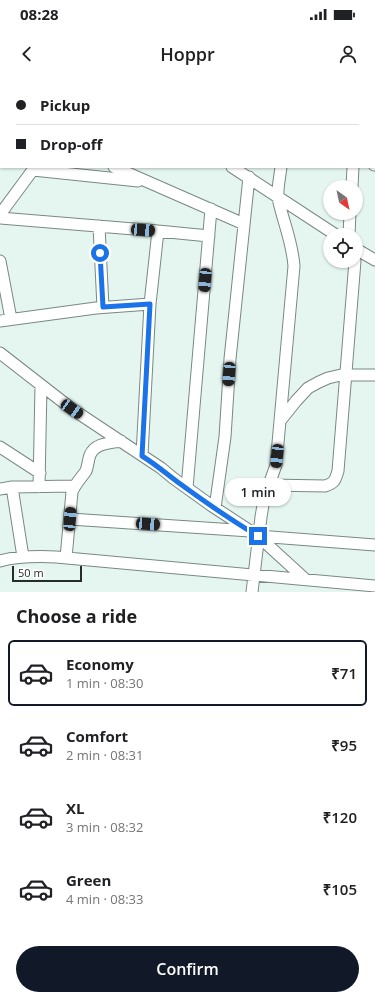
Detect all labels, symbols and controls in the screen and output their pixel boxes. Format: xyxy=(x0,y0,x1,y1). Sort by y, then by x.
text: 08:28 xyxy=(20,4,59,24)
text: Hoppr xyxy=(160,42,215,66)
icon: back xyxy=(16,43,38,65)
icon: person xyxy=(337,43,359,65)
text: Pickup xyxy=(40,95,90,115)
text: Drop-off xyxy=(40,134,102,154)
north arrow xyxy=(323,180,363,220)
map controls xyxy=(323,180,363,268)
car xyxy=(131,223,155,237)
button: locate xyxy=(323,228,363,268)
route start xyxy=(91,244,109,262)
car xyxy=(198,268,212,292)
car xyxy=(222,362,236,386)
car xyxy=(59,397,85,421)
car xyxy=(270,443,284,469)
callout: 1 min xyxy=(225,478,291,506)
text: 1 min xyxy=(240,483,276,501)
car xyxy=(63,507,77,531)
car xyxy=(136,517,160,531)
route end xyxy=(249,527,267,545)
scale bar xyxy=(12,564,82,583)
text: 50 m xyxy=(18,565,44,580)
text: Choose a ride xyxy=(16,604,137,628)
text: Economy xyxy=(66,654,134,674)
icon: car xyxy=(18,655,54,691)
text: ₹71 xyxy=(331,663,357,683)
text: 1 min · 08:30 xyxy=(66,674,143,692)
text: Comfort xyxy=(66,726,128,746)
icon: car xyxy=(18,727,54,763)
text: ₹95 xyxy=(331,735,357,755)
text: 2 min · 08:31 xyxy=(66,746,143,764)
text: XL xyxy=(66,798,84,818)
icon: car xyxy=(18,799,54,835)
text: ₹120 xyxy=(323,807,357,827)
text: 3 min · 08:32 xyxy=(66,818,143,836)
text: Green xyxy=(66,870,111,890)
icon: car xyxy=(18,871,54,907)
text: ₹105 xyxy=(323,879,357,899)
text: 4 min · 08:33 xyxy=(66,890,143,908)
button: Confirm xyxy=(16,946,359,992)

